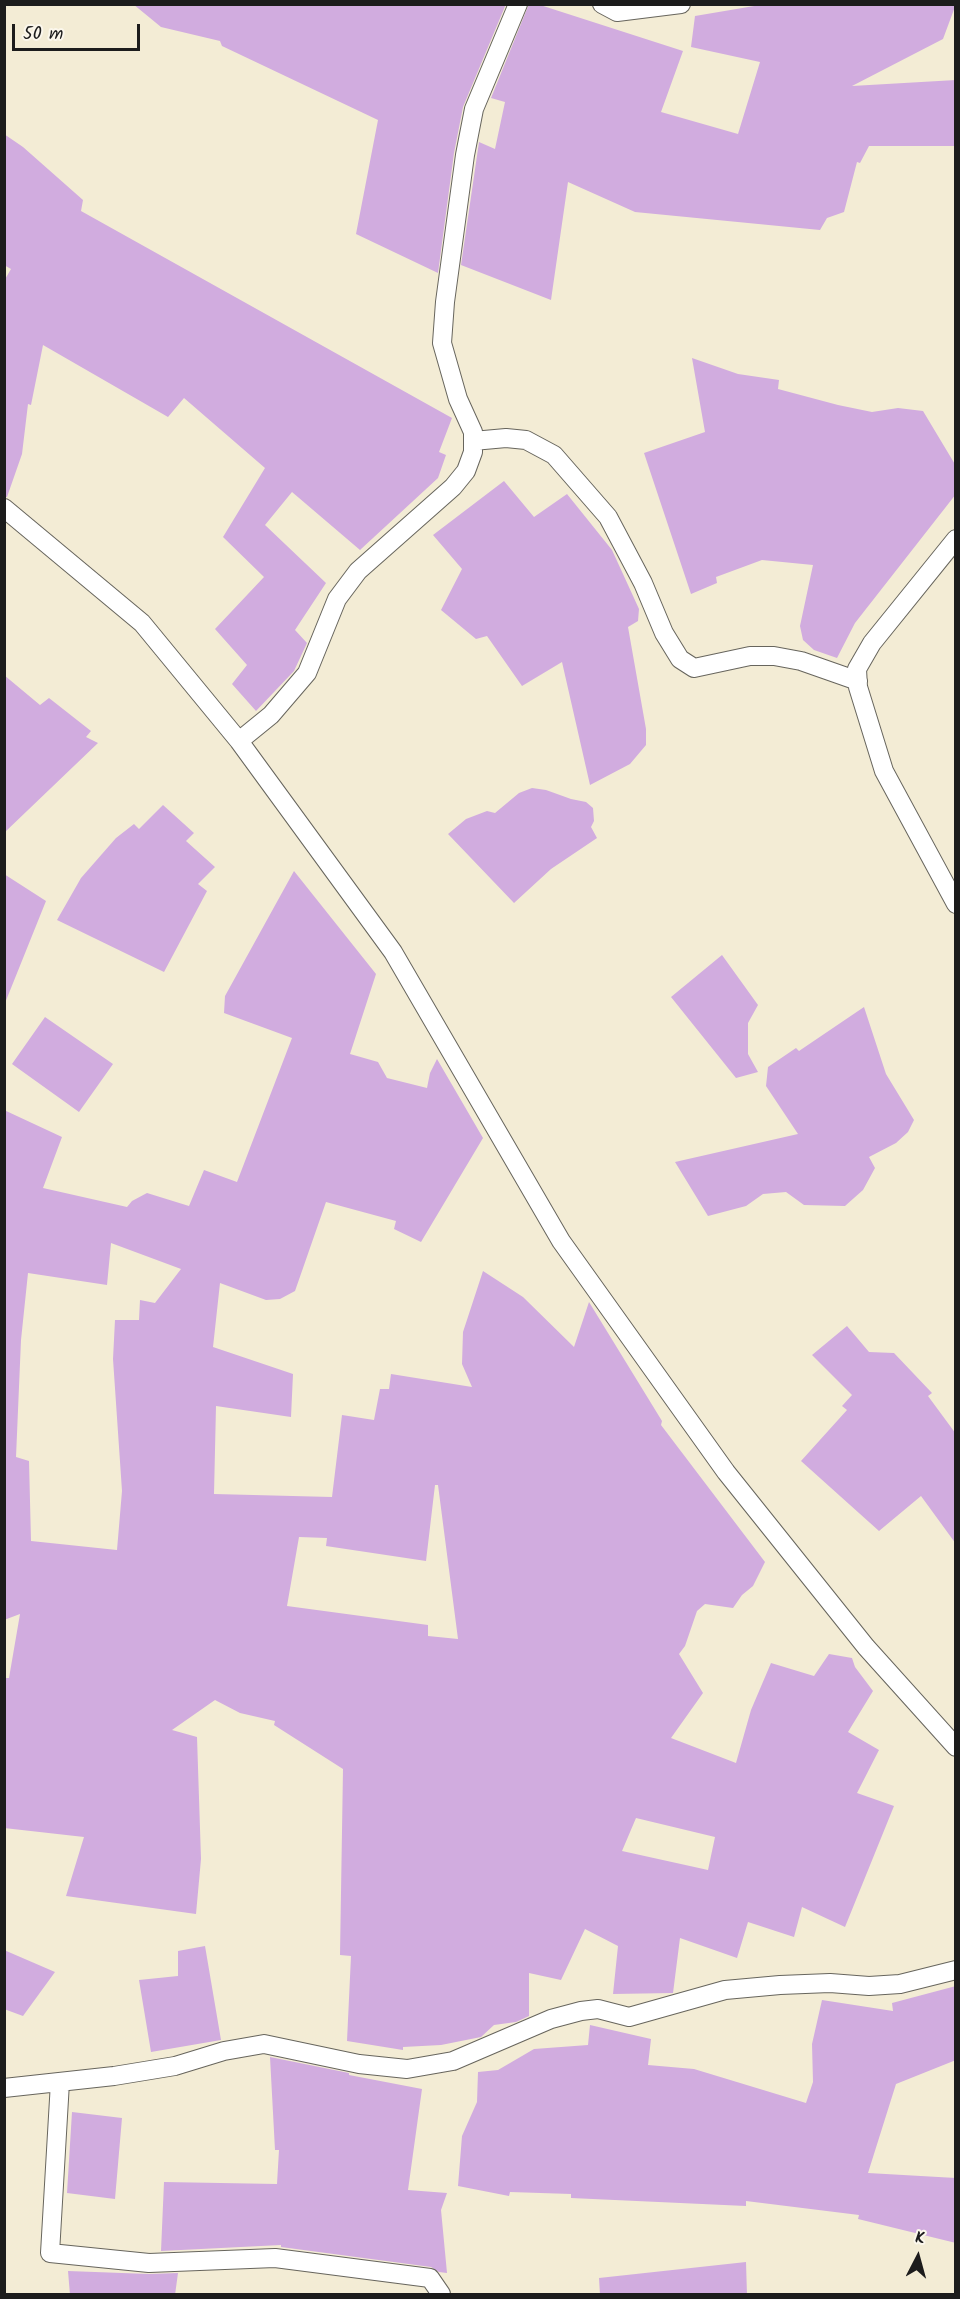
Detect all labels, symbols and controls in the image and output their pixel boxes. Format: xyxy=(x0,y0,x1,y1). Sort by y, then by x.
scale bar xyxy=(15,12,142,50)
text: 50 m xyxy=(23,20,63,49)
text: K xyxy=(914,2226,926,2252)
north arrow xyxy=(888,2227,948,2287)

